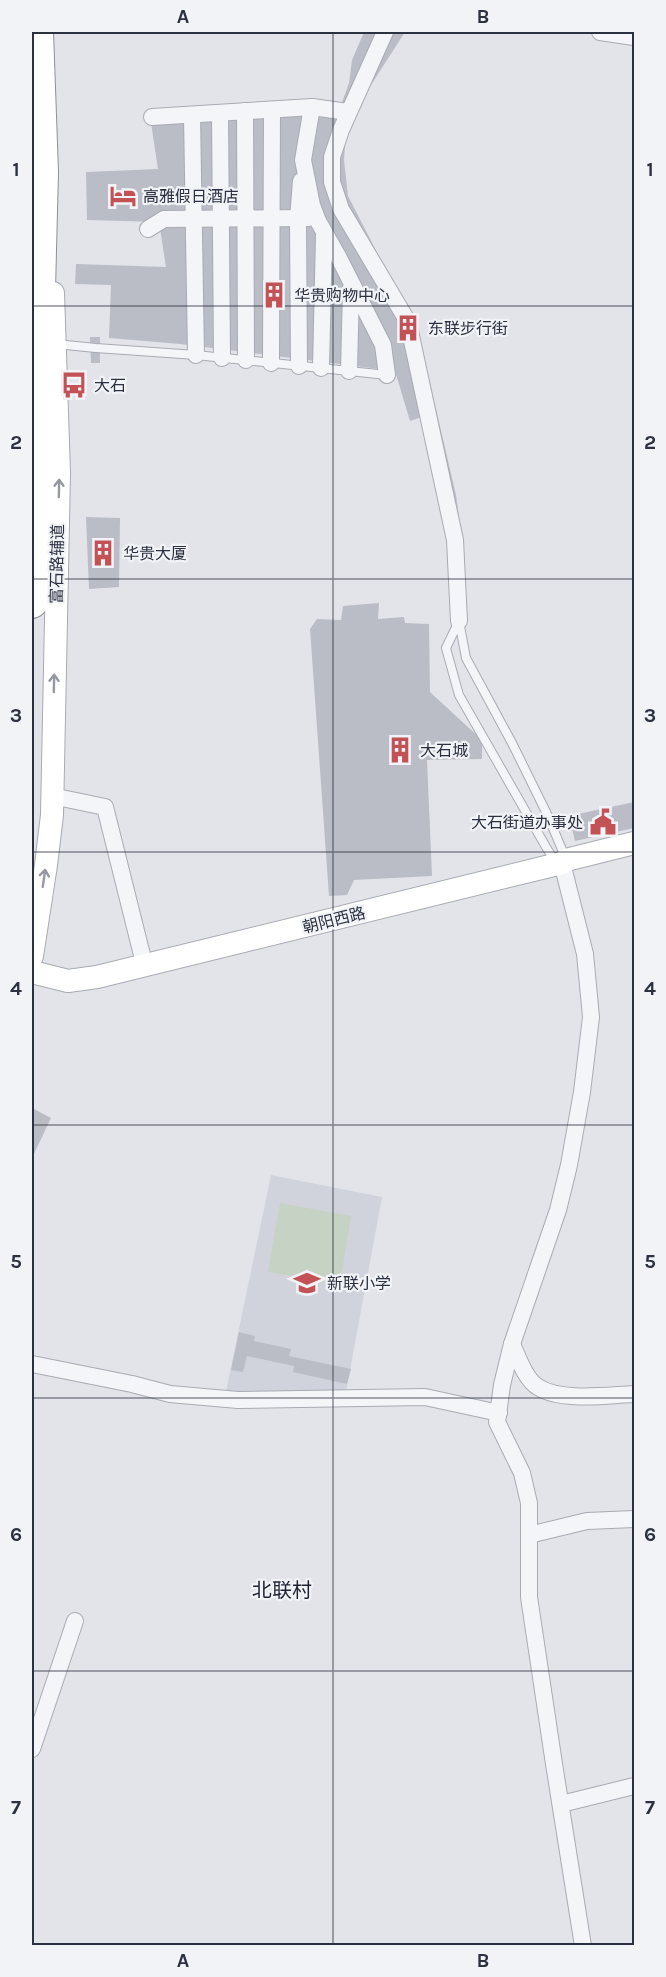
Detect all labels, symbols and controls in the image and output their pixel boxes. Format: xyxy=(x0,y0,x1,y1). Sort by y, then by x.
text: A xyxy=(177,5,190,28)
text: B xyxy=(477,5,489,28)
text: 1 xyxy=(12,158,20,181)
text: 1 xyxy=(646,158,654,181)
hotel icon: 高雅假日酒店 xyxy=(108,181,138,211)
place label: 高雅假日酒店 xyxy=(143,187,239,206)
building icon: 华贵购物中心 xyxy=(259,280,289,310)
place label: 华贵购物中心 xyxy=(294,286,390,305)
building icon: 东联步行街 xyxy=(393,313,423,343)
place label: 东联步行街 xyxy=(428,319,508,338)
bus stop icon: 大石 xyxy=(59,370,89,400)
place label: 大石 xyxy=(94,376,126,395)
text: 2 xyxy=(10,431,22,454)
text: 2 xyxy=(644,431,656,454)
one-way arrow xyxy=(53,479,64,499)
street label: 富石路辅道 xyxy=(47,524,67,604)
building icon: 华贵大厦 xyxy=(88,538,118,568)
place label: 华贵大厦 xyxy=(123,544,187,563)
one-way arrow xyxy=(48,674,60,694)
text: 3 xyxy=(10,704,22,727)
text: 3 xyxy=(644,704,656,727)
building icon: 大石城 xyxy=(385,735,415,765)
place label: 大石城 xyxy=(420,741,468,760)
public building icon: 大石街道办事处 xyxy=(588,807,618,837)
place label: 大石街道办事处 xyxy=(471,813,583,832)
one-way arrow xyxy=(39,868,50,888)
street label: 朝阳西路 xyxy=(301,903,367,937)
text: 4 xyxy=(10,977,22,1000)
text: 4 xyxy=(644,977,656,1000)
text: 5 xyxy=(10,1250,22,1273)
text: 5 xyxy=(644,1250,656,1273)
school or university icon: 新联小学 xyxy=(292,1268,322,1298)
place label: 新联小学 xyxy=(327,1274,391,1293)
text: 6 xyxy=(10,1523,22,1546)
text: 6 xyxy=(644,1523,656,1546)
district label: 北联村 xyxy=(252,1579,312,1602)
text: 7 xyxy=(11,1796,21,1819)
text: 7 xyxy=(645,1796,655,1819)
text: A xyxy=(177,1949,190,1972)
text: B xyxy=(477,1949,489,1972)

